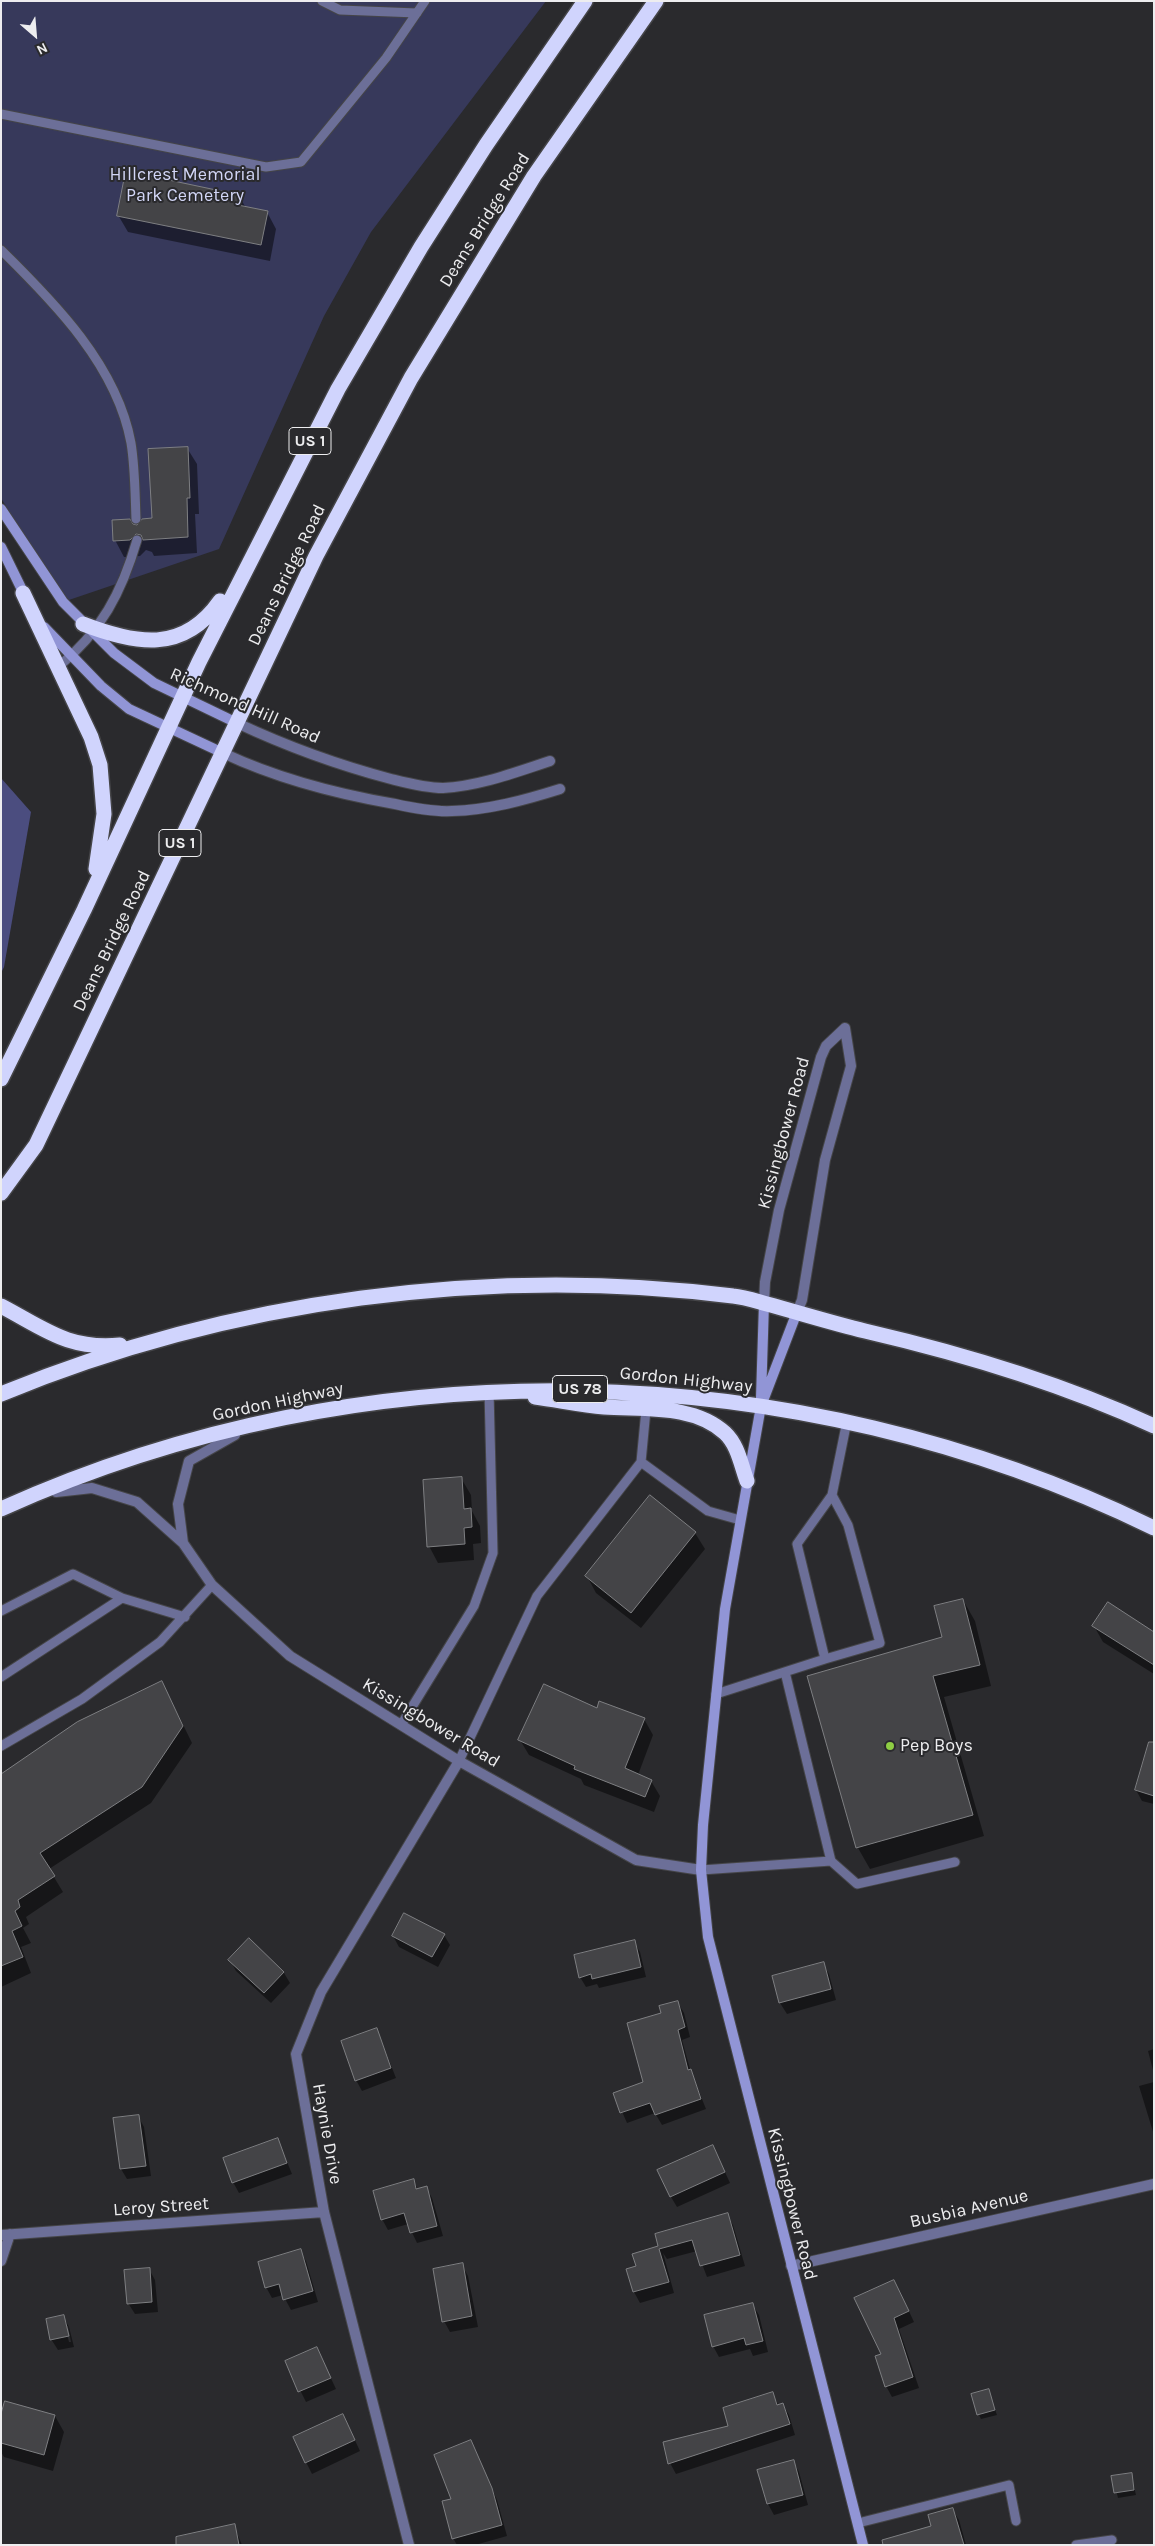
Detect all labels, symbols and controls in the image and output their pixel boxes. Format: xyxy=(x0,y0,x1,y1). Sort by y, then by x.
north arrow xyxy=(10,10,60,60)
text: N xyxy=(34,39,50,59)
street label: Deans Bridge Road xyxy=(435,149,535,291)
park label: Hillcrest Memorial Park Cemetery xyxy=(109,164,261,206)
road number: US 1 xyxy=(289,428,331,454)
street label: Deans Bridge Road xyxy=(243,501,331,649)
street label: Richmond Hill Road xyxy=(167,663,323,749)
road number: US 1 xyxy=(159,830,201,856)
street label: Deans Bridge Road xyxy=(68,867,156,1015)
street label: Kissingbower Road xyxy=(753,1055,815,1211)
street label: Gordon Highway xyxy=(619,1362,753,1398)
road number: US 78 xyxy=(552,1376,608,1402)
street label: Gordon Highway xyxy=(211,1378,345,1426)
street label: Kissingbower Road xyxy=(358,1673,504,1773)
place label: Pep Boys xyxy=(900,1735,973,1757)
marker: Pep Boys xyxy=(884,1740,896,1752)
street label: Haynie Drive xyxy=(307,2082,347,2186)
street label: Kissingbower Road xyxy=(763,2125,821,2283)
street label: Busbia Avenue xyxy=(908,2185,1030,2233)
street label: Leroy Street xyxy=(112,2193,210,2221)

